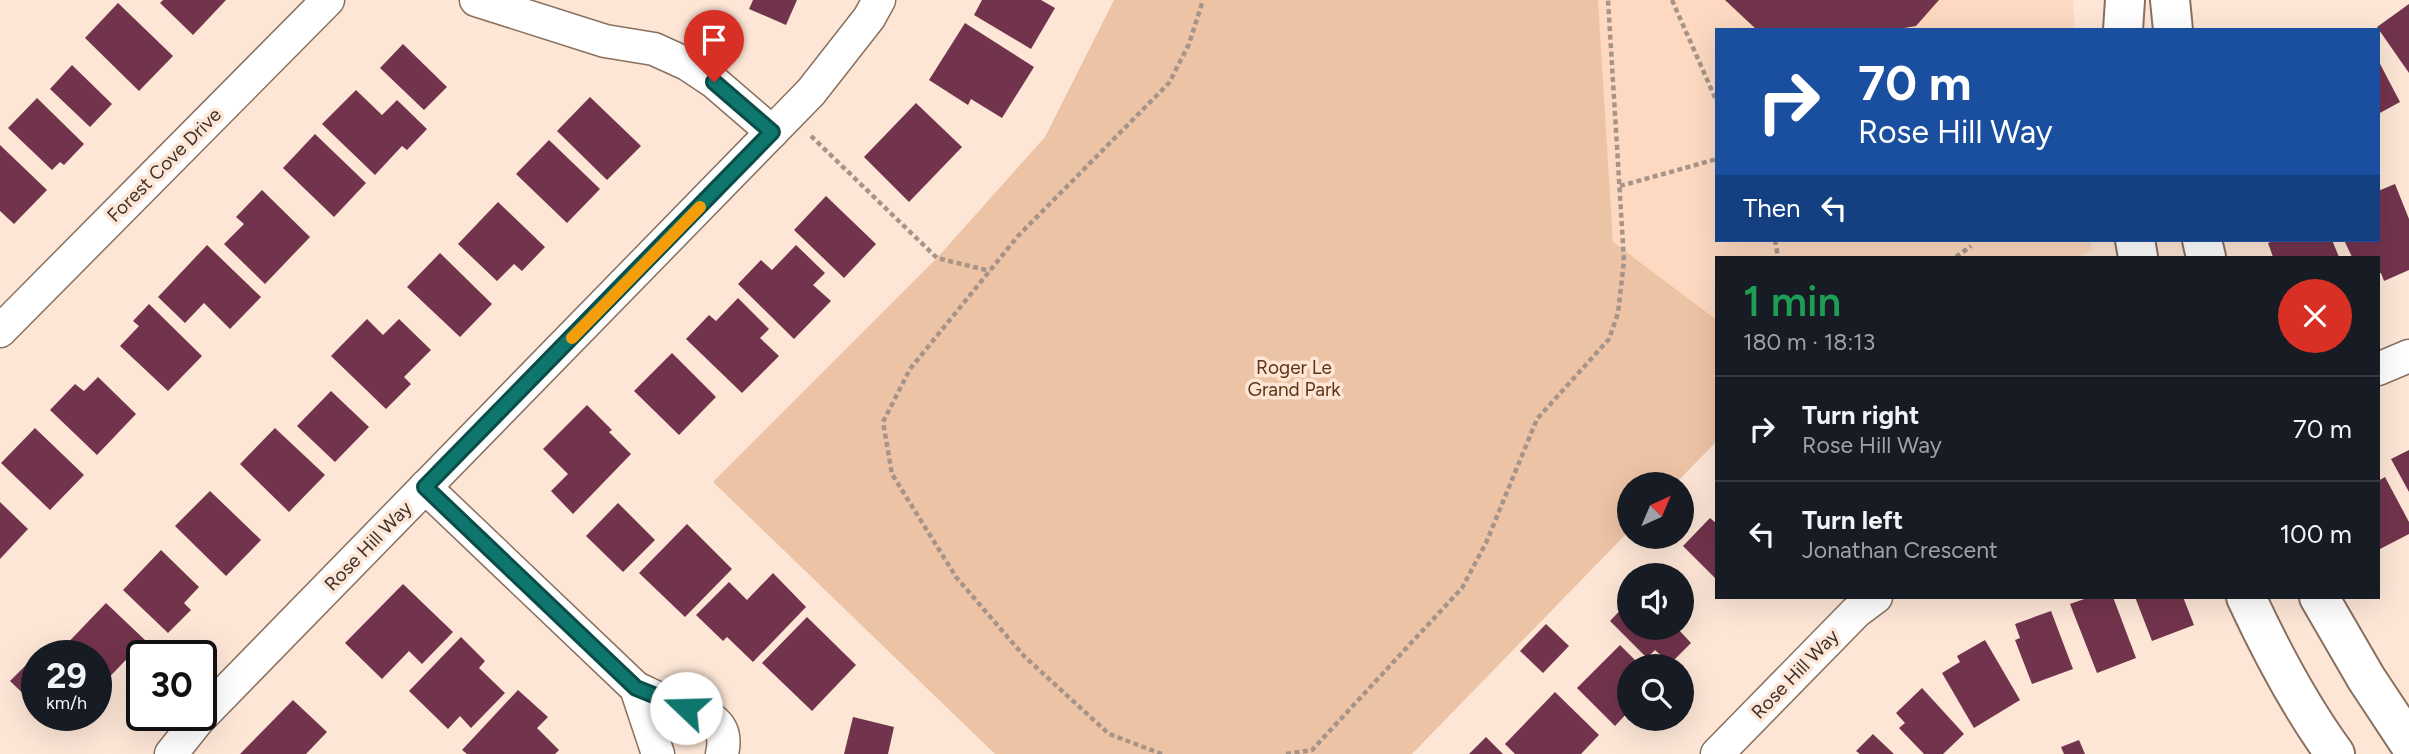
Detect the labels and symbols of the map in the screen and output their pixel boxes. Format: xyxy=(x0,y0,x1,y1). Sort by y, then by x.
pin xyxy=(684,10,744,82)
street label: Forest Cove Drive xyxy=(102,103,226,227)
park label: Roger Le Grand Park xyxy=(1247,356,1341,401)
north arrow xyxy=(1617,472,1694,550)
street label: Rose Hill Way xyxy=(320,496,416,596)
street label: Rose Hill Way xyxy=(1747,624,1843,724)
speed limit sign: 30 xyxy=(126,640,217,731)
position arrow xyxy=(649,671,723,745)

